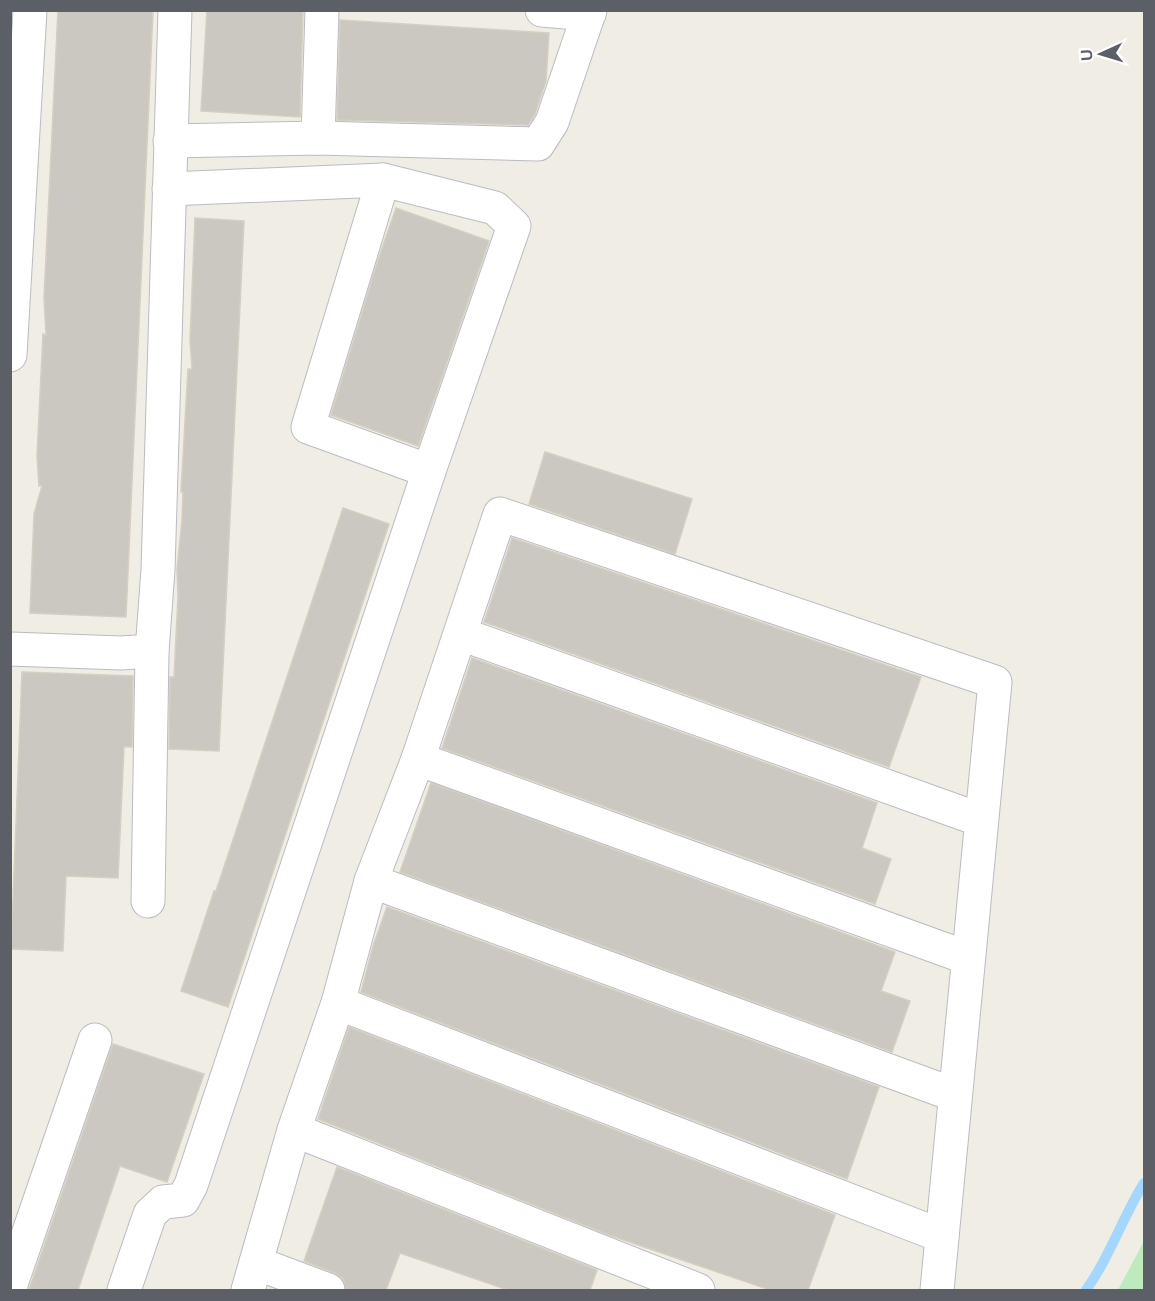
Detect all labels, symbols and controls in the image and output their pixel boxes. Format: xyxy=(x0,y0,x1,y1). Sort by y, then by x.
north arrow xyxy=(1071,24,1131,84)
text: U xyxy=(1078,49,1095,61)

